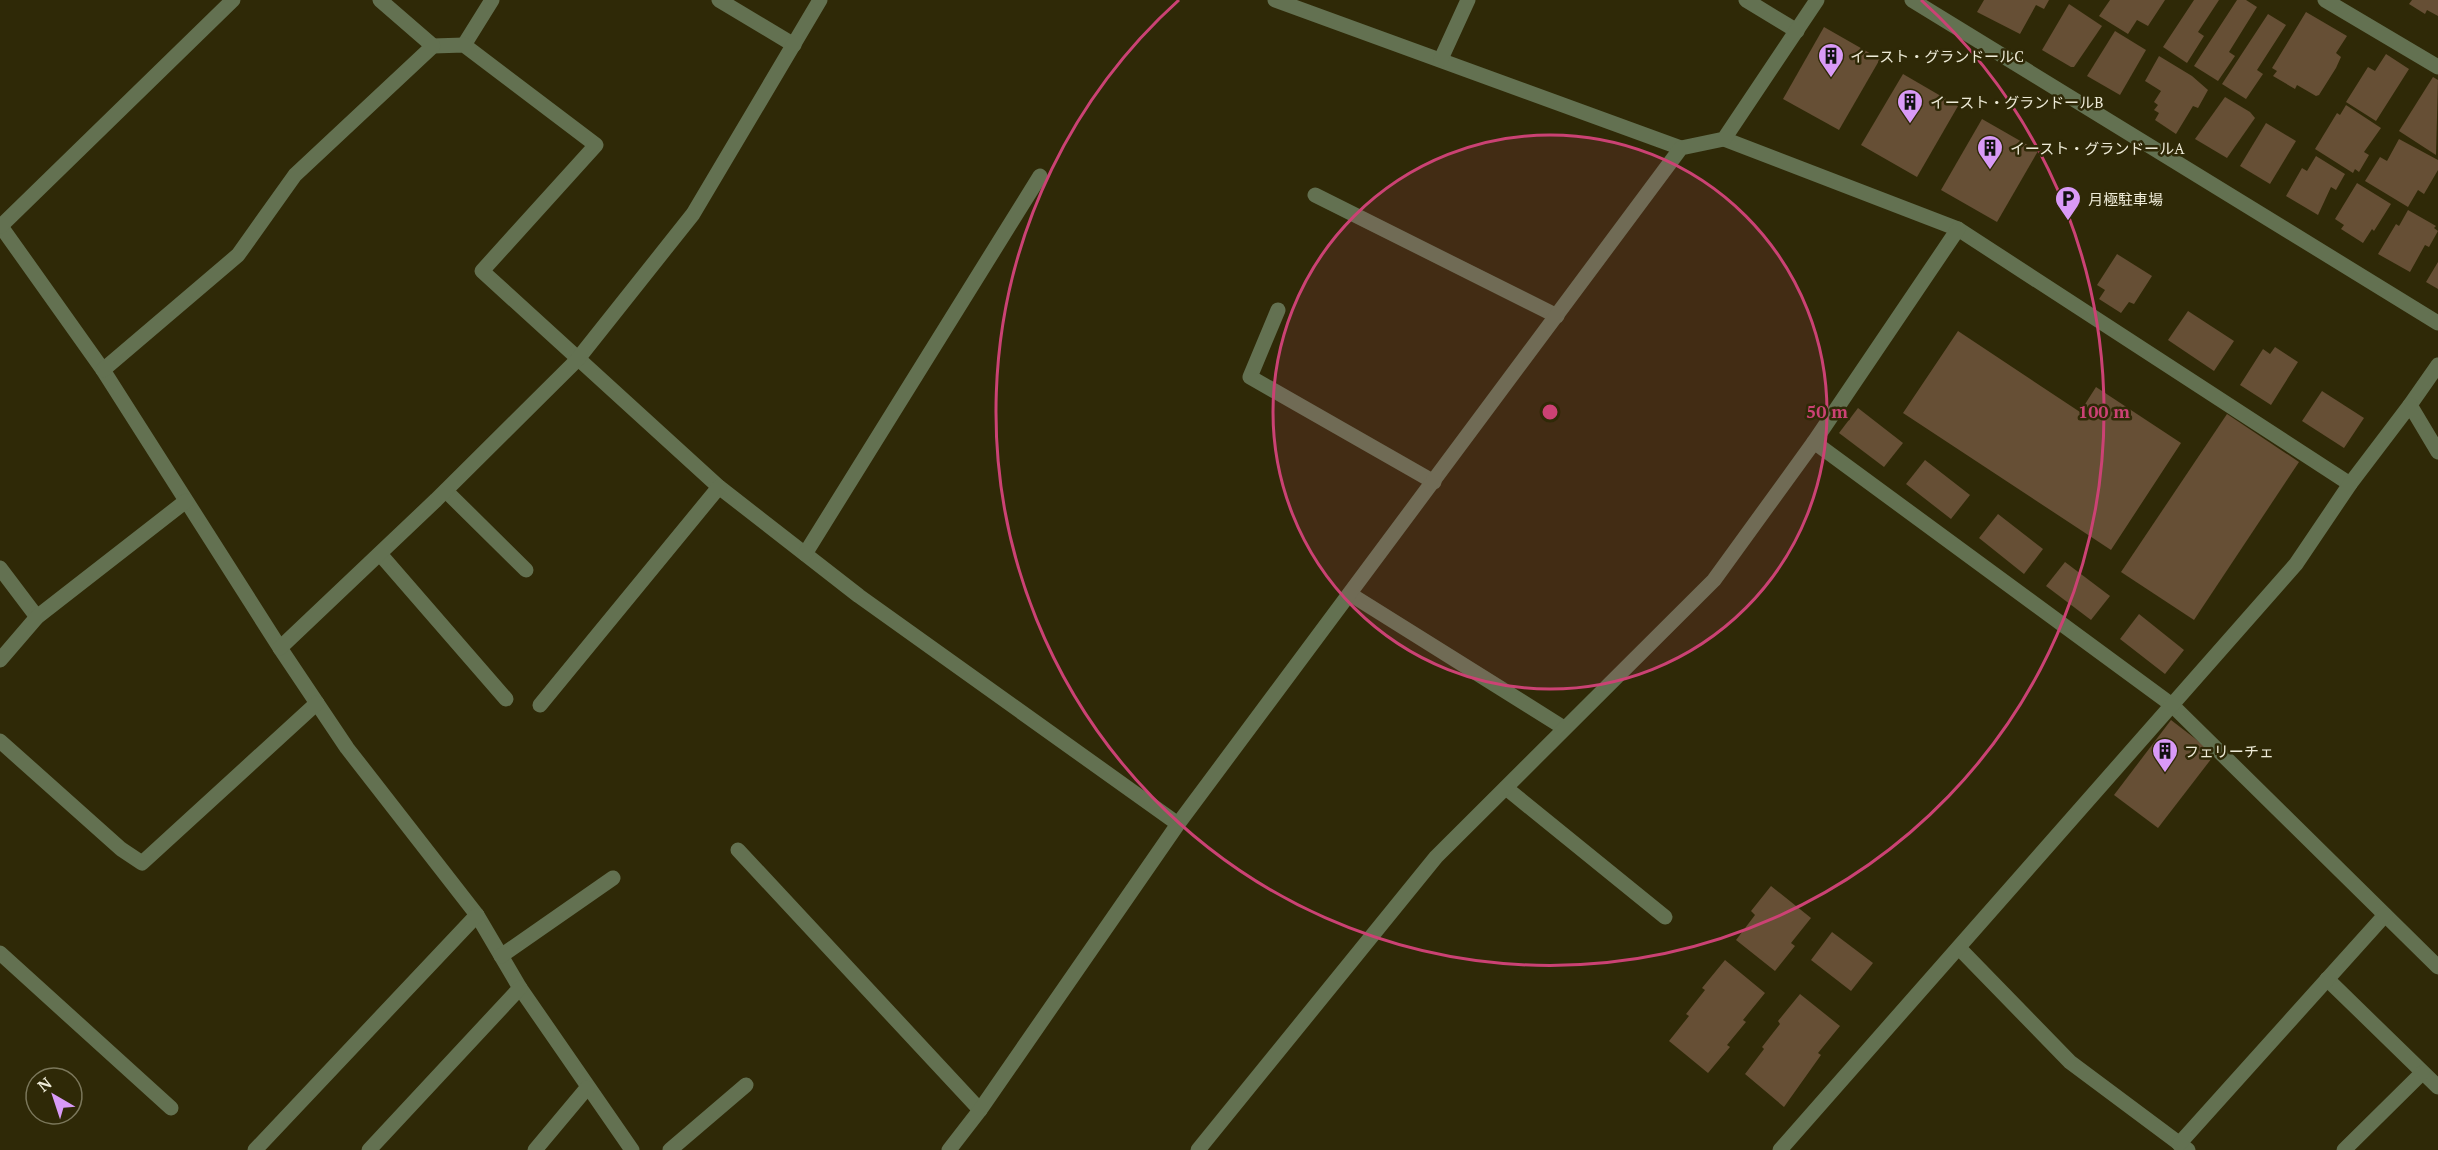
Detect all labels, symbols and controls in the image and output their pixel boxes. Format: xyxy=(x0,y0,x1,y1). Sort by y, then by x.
building icon: イースト・グランドールC xyxy=(1816,41,1846,79)
place label: イースト・グランドールC xyxy=(1850,46,2024,66)
building icon: イースト・グランドールB xyxy=(1895,87,1925,125)
place label: イースト・グランドールB xyxy=(1930,92,2103,112)
building icon: イースト・グランドールA xyxy=(1975,133,2005,171)
place label: イースト・グランドールA xyxy=(2010,138,2185,158)
parking icon: 月極駐車場 xyxy=(2053,184,2083,222)
place label: 月極駐車場 xyxy=(2088,189,2163,209)
text: 50 m xyxy=(1806,399,1848,423)
text: 100 m xyxy=(2078,399,2130,423)
centre of rings xyxy=(1540,402,1560,422)
building icon: フェリーチェ xyxy=(2150,736,2180,774)
place label: フェリーチェ xyxy=(2184,741,2274,761)
north arrow xyxy=(24,1066,84,1126)
text: N xyxy=(33,1072,56,1097)

